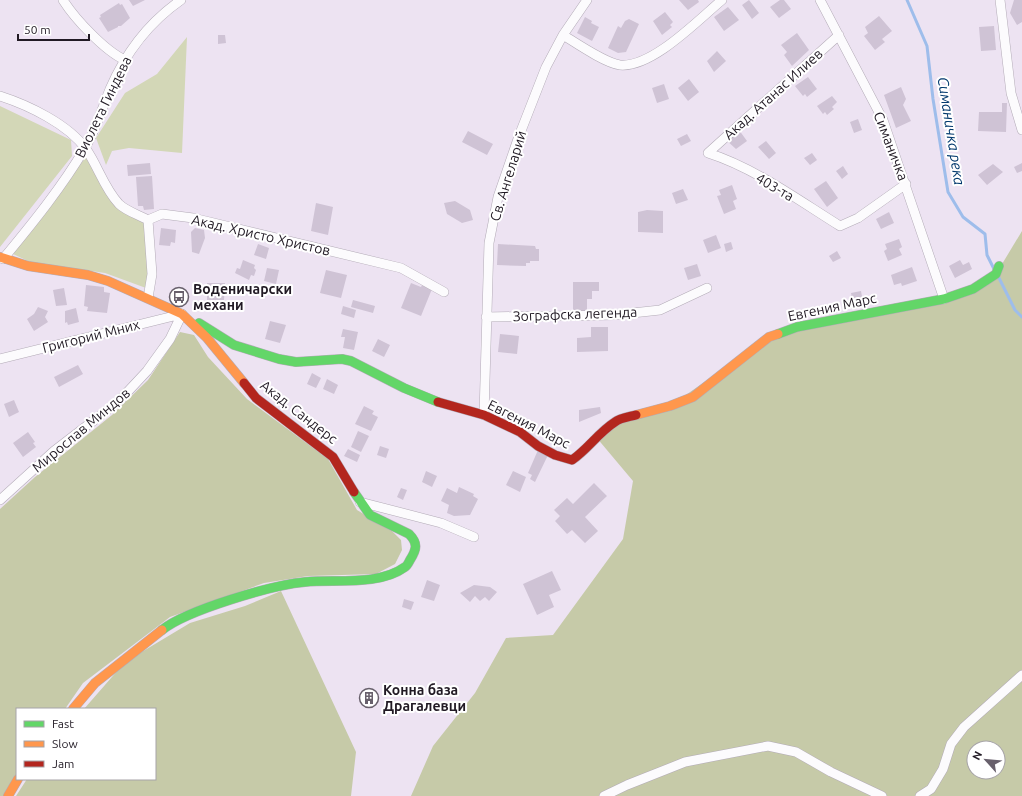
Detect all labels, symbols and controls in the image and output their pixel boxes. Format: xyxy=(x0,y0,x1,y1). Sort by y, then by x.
scale bar xyxy=(18,16,89,42)
text: 50 m xyxy=(24,23,51,36)
street label: Акад. Атанас Илиев xyxy=(720,45,826,143)
street label: Виолета Гиндева xyxy=(71,54,135,160)
water label: Симаничка река xyxy=(935,76,968,186)
street label: Симаничка xyxy=(871,109,911,183)
street label: Св. Ангеларий xyxy=(487,129,529,223)
street label: 403-та xyxy=(753,170,797,204)
street label: Акад. Христо Христов xyxy=(190,211,332,259)
place label: Воденичарски механи xyxy=(193,281,292,313)
bus stop icon: Воденичарски механи xyxy=(168,286,190,308)
street label: Евгения Марс xyxy=(786,290,878,324)
street label: Зографска легенда xyxy=(512,304,638,324)
street label: Григорий Мних xyxy=(41,316,141,356)
street label: Акад. Сандерс xyxy=(257,377,341,447)
street label: Мирослав Миндов xyxy=(29,384,133,476)
street label: Евгения Марс xyxy=(485,396,573,452)
place label: Конна база Драгалевци xyxy=(383,682,466,714)
building icon: Конна база Драгалевци xyxy=(358,687,380,709)
legend xyxy=(16,708,156,780)
text: Fast xyxy=(52,717,74,730)
text: Slow xyxy=(52,737,78,750)
north arrow xyxy=(966,740,1006,780)
text: N xyxy=(970,749,984,762)
text: Jam xyxy=(52,757,74,770)

